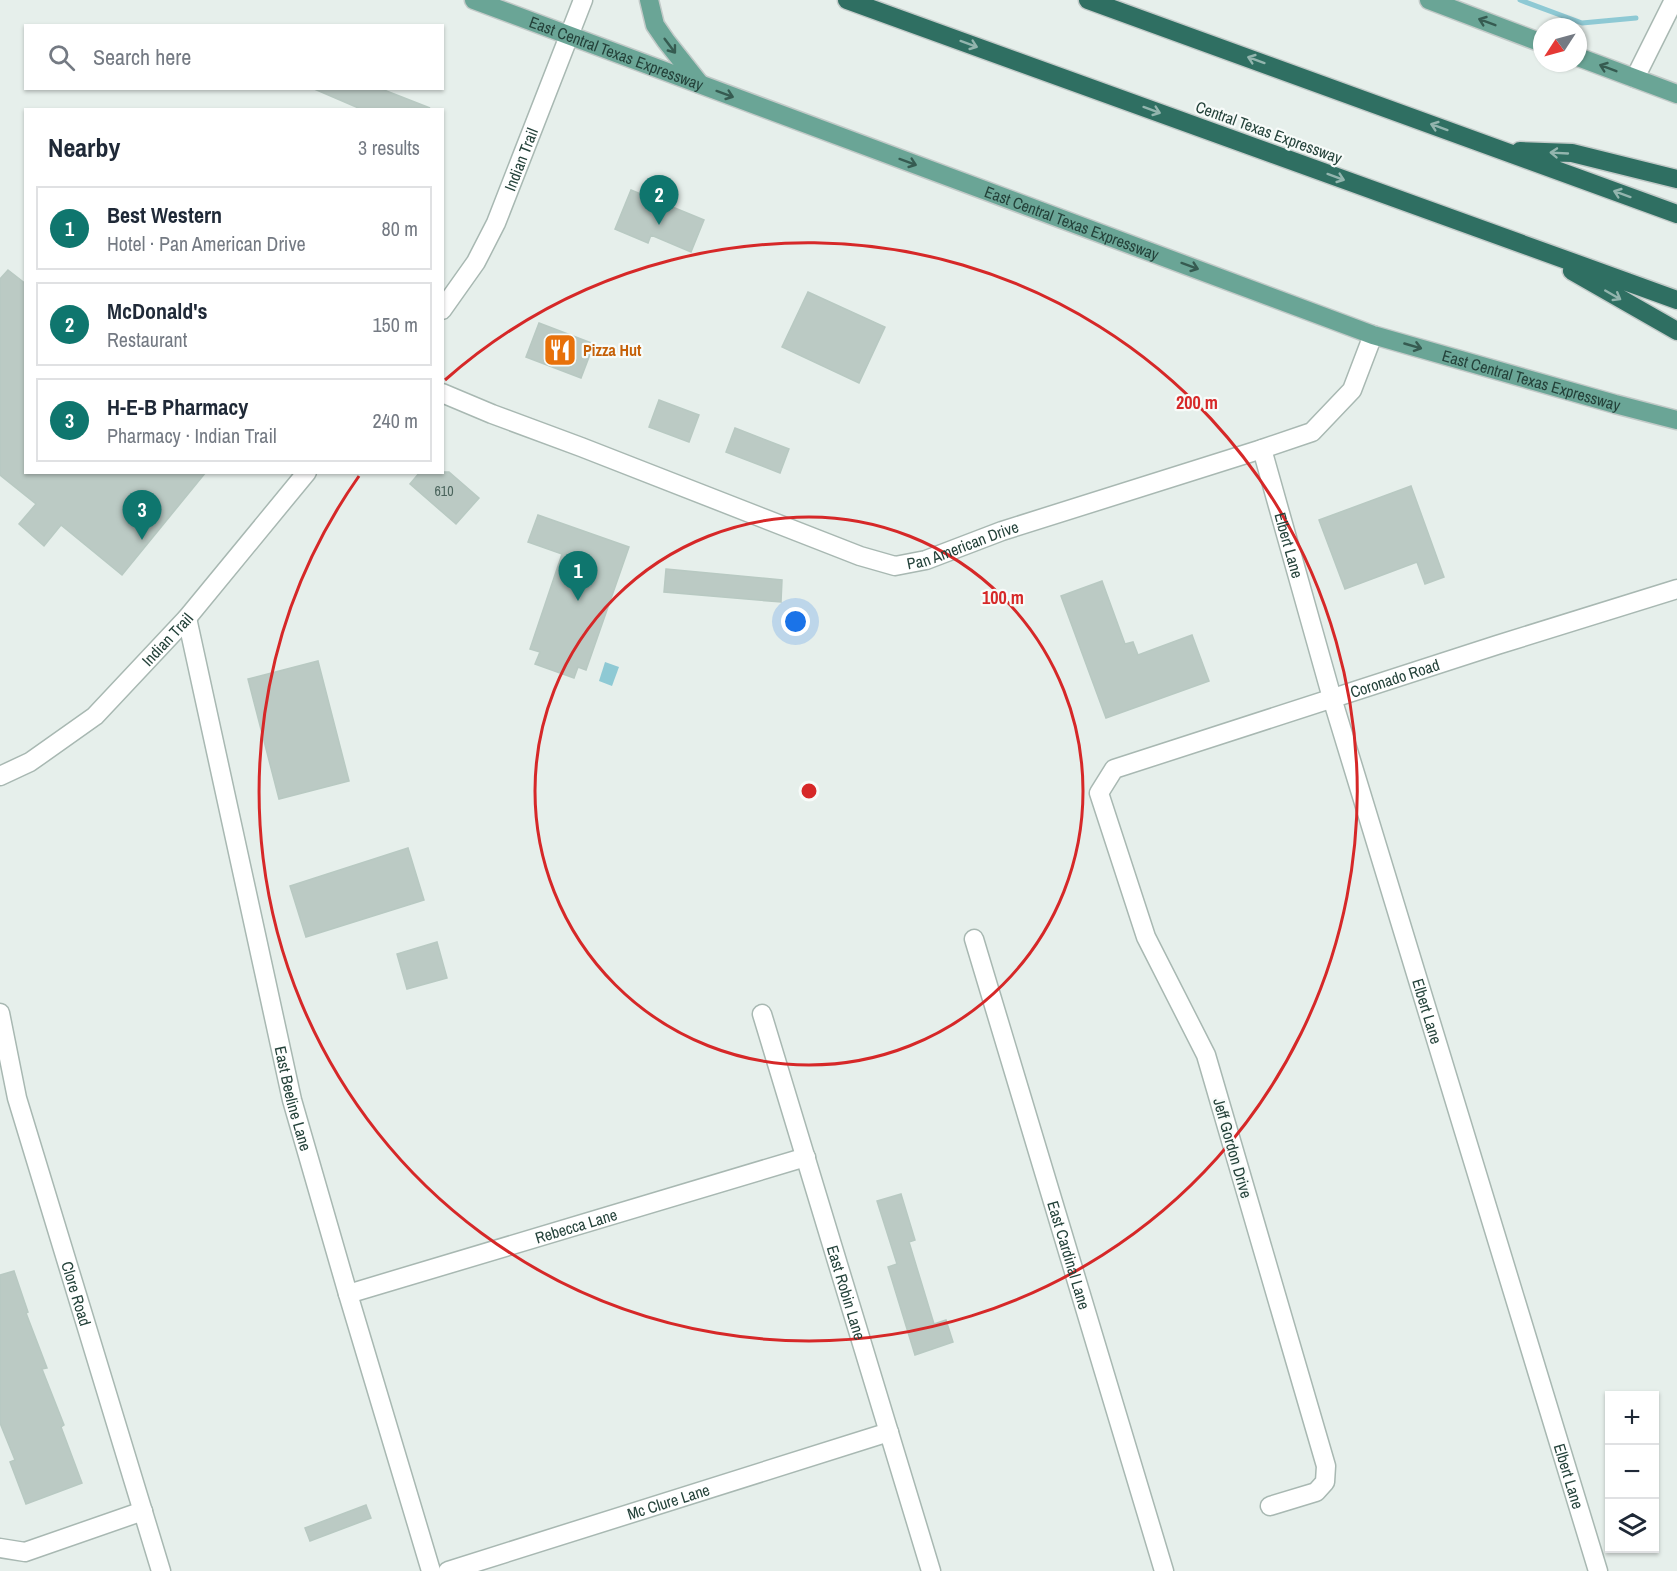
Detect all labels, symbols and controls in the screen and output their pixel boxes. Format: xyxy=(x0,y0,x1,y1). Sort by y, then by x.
street label: East Central Texas Expressway xyxy=(526,11,707,96)
one-way arrow xyxy=(1478,16,1497,27)
north arrow xyxy=(1533,18,1587,72)
search box xyxy=(24,24,444,90)
one-way arrow xyxy=(663,37,676,53)
one-way arrow xyxy=(959,39,978,50)
icon: search xyxy=(45,41,78,74)
text: Search here xyxy=(93,42,191,72)
one-way arrow xyxy=(1247,54,1265,65)
one-way arrow xyxy=(1599,62,1618,73)
one-way arrow xyxy=(716,90,734,101)
street label: Central Texas Expressway xyxy=(1193,95,1346,169)
one-way arrow xyxy=(1143,106,1161,117)
one-way arrow xyxy=(1430,120,1449,131)
street label: Indian Trail xyxy=(499,125,543,194)
text: Nearby xyxy=(48,130,120,165)
text: 3 results xyxy=(358,134,420,161)
one-way arrow xyxy=(1549,147,1569,158)
one-way arrow xyxy=(898,158,917,169)
one-way arrow xyxy=(1326,172,1345,183)
pin: 2 xyxy=(640,176,678,225)
street label: East Central Texas Expressway xyxy=(982,180,1162,265)
one-way arrow xyxy=(1613,187,1632,198)
text: Best Western xyxy=(107,200,222,230)
text: 1 xyxy=(65,215,74,242)
text: 80 m xyxy=(382,215,418,242)
text: Hotel · Pan American Drive xyxy=(107,230,306,257)
one-way arrow xyxy=(1180,262,1198,273)
one-way arrow xyxy=(1604,289,1621,301)
text: McDonald's xyxy=(107,296,208,326)
text: 2 xyxy=(65,311,74,338)
text: 150 m xyxy=(372,311,418,338)
text: Restaurant xyxy=(107,326,187,353)
restaurant icon: Pizza Hut xyxy=(542,332,578,368)
place label: Pizza Hut xyxy=(583,339,642,361)
one-way arrow xyxy=(1403,341,1422,352)
street label: East Central Texas Expressway xyxy=(1440,344,1623,416)
text: 200 m xyxy=(1176,390,1218,415)
text: H-E-B Pharmacy xyxy=(107,392,248,422)
text: 3 xyxy=(65,407,74,434)
text: 240 m xyxy=(372,407,418,434)
text: Pharmacy · Indian Trail xyxy=(107,422,277,449)
house number: 610 xyxy=(434,482,454,500)
pin: 3 xyxy=(122,490,162,540)
street label: Elbert Lane xyxy=(1269,510,1309,581)
street label: Pan American Drive xyxy=(905,515,1021,574)
pin: 1 xyxy=(558,552,598,601)
text: 100 m xyxy=(982,585,1024,610)
your location xyxy=(781,607,810,636)
street label: Indian Trail xyxy=(137,608,198,671)
street label: Coronado Road xyxy=(1347,653,1442,703)
centre of rings xyxy=(799,781,819,801)
street label: Elbert Lane xyxy=(1407,976,1448,1046)
street label: East Beeline Lane xyxy=(270,1044,317,1153)
street label: Jeff Gordon Drive xyxy=(1208,1095,1258,1201)
street label: East Cardinal Lane xyxy=(1042,1198,1096,1312)
street label: Rebecca Lane xyxy=(532,1203,620,1248)
street label: East Robin Lane xyxy=(822,1242,871,1342)
street label: Clore Road xyxy=(56,1258,97,1328)
map controls xyxy=(1605,1391,1659,1553)
button: + xyxy=(1605,1391,1659,1445)
street label: Elbert Lane xyxy=(1549,1441,1589,1511)
button: − xyxy=(1605,1445,1659,1499)
street label: Mc Clure Lane xyxy=(624,1478,712,1525)
button: layers xyxy=(1605,1499,1659,1553)

